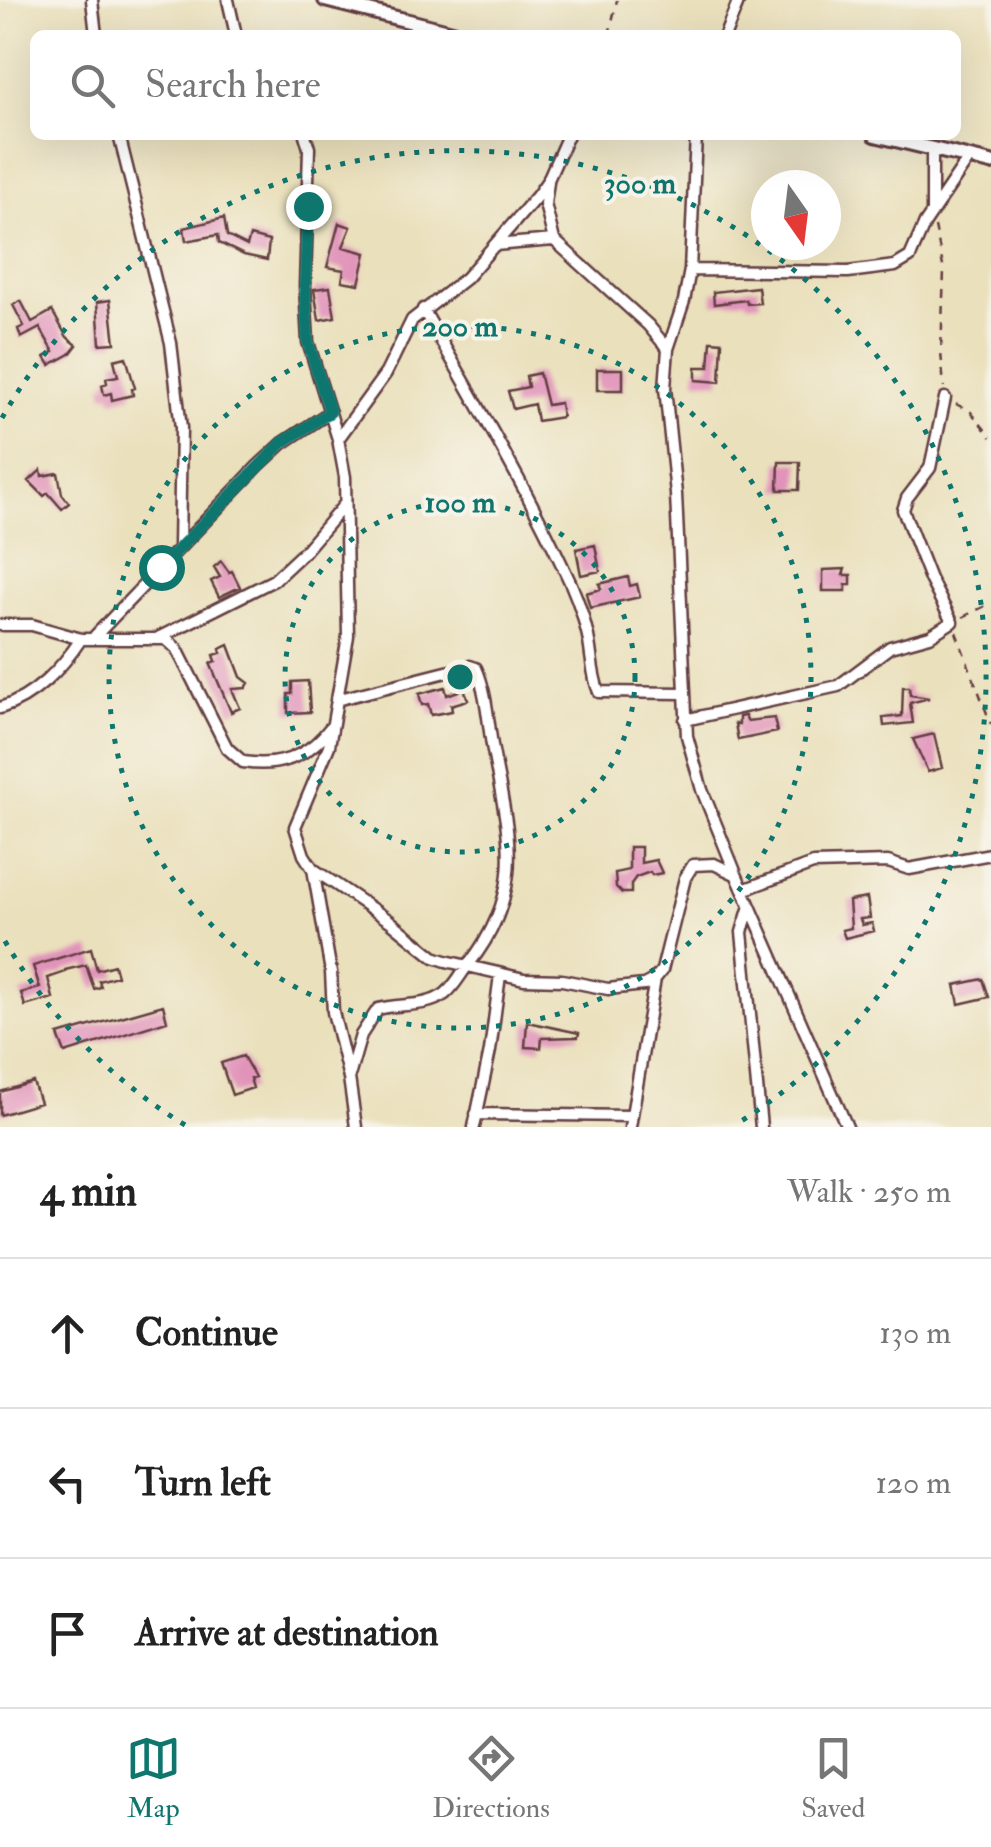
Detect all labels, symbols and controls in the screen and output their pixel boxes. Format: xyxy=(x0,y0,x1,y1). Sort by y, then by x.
search box xyxy=(30,30,961,140)
icon: search xyxy=(65,58,120,113)
text: Search here xyxy=(145,61,321,109)
text: 300 m xyxy=(604,165,677,202)
north arrow xyxy=(751,170,841,260)
route end xyxy=(286,184,332,230)
text: 200 m xyxy=(422,308,498,345)
text: 100 m xyxy=(425,484,496,521)
route start xyxy=(139,545,185,591)
centre of rings xyxy=(442,659,478,695)
text: 4 min xyxy=(40,1166,137,1218)
text: Walk · 250 m xyxy=(787,1172,951,1212)
icon: ahead xyxy=(40,1306,95,1361)
text: Continue xyxy=(135,1309,278,1357)
text: 130 m xyxy=(879,1313,951,1353)
icon: left xyxy=(40,1456,95,1511)
text: Turn left xyxy=(135,1459,271,1507)
text: 120 m xyxy=(875,1463,951,1503)
icon: arrive xyxy=(40,1606,95,1661)
text: Arrive at destination xyxy=(135,1609,439,1657)
tab: Map xyxy=(126,1731,181,1826)
tab: Directions xyxy=(432,1731,550,1826)
tab: Saved xyxy=(801,1731,865,1826)

